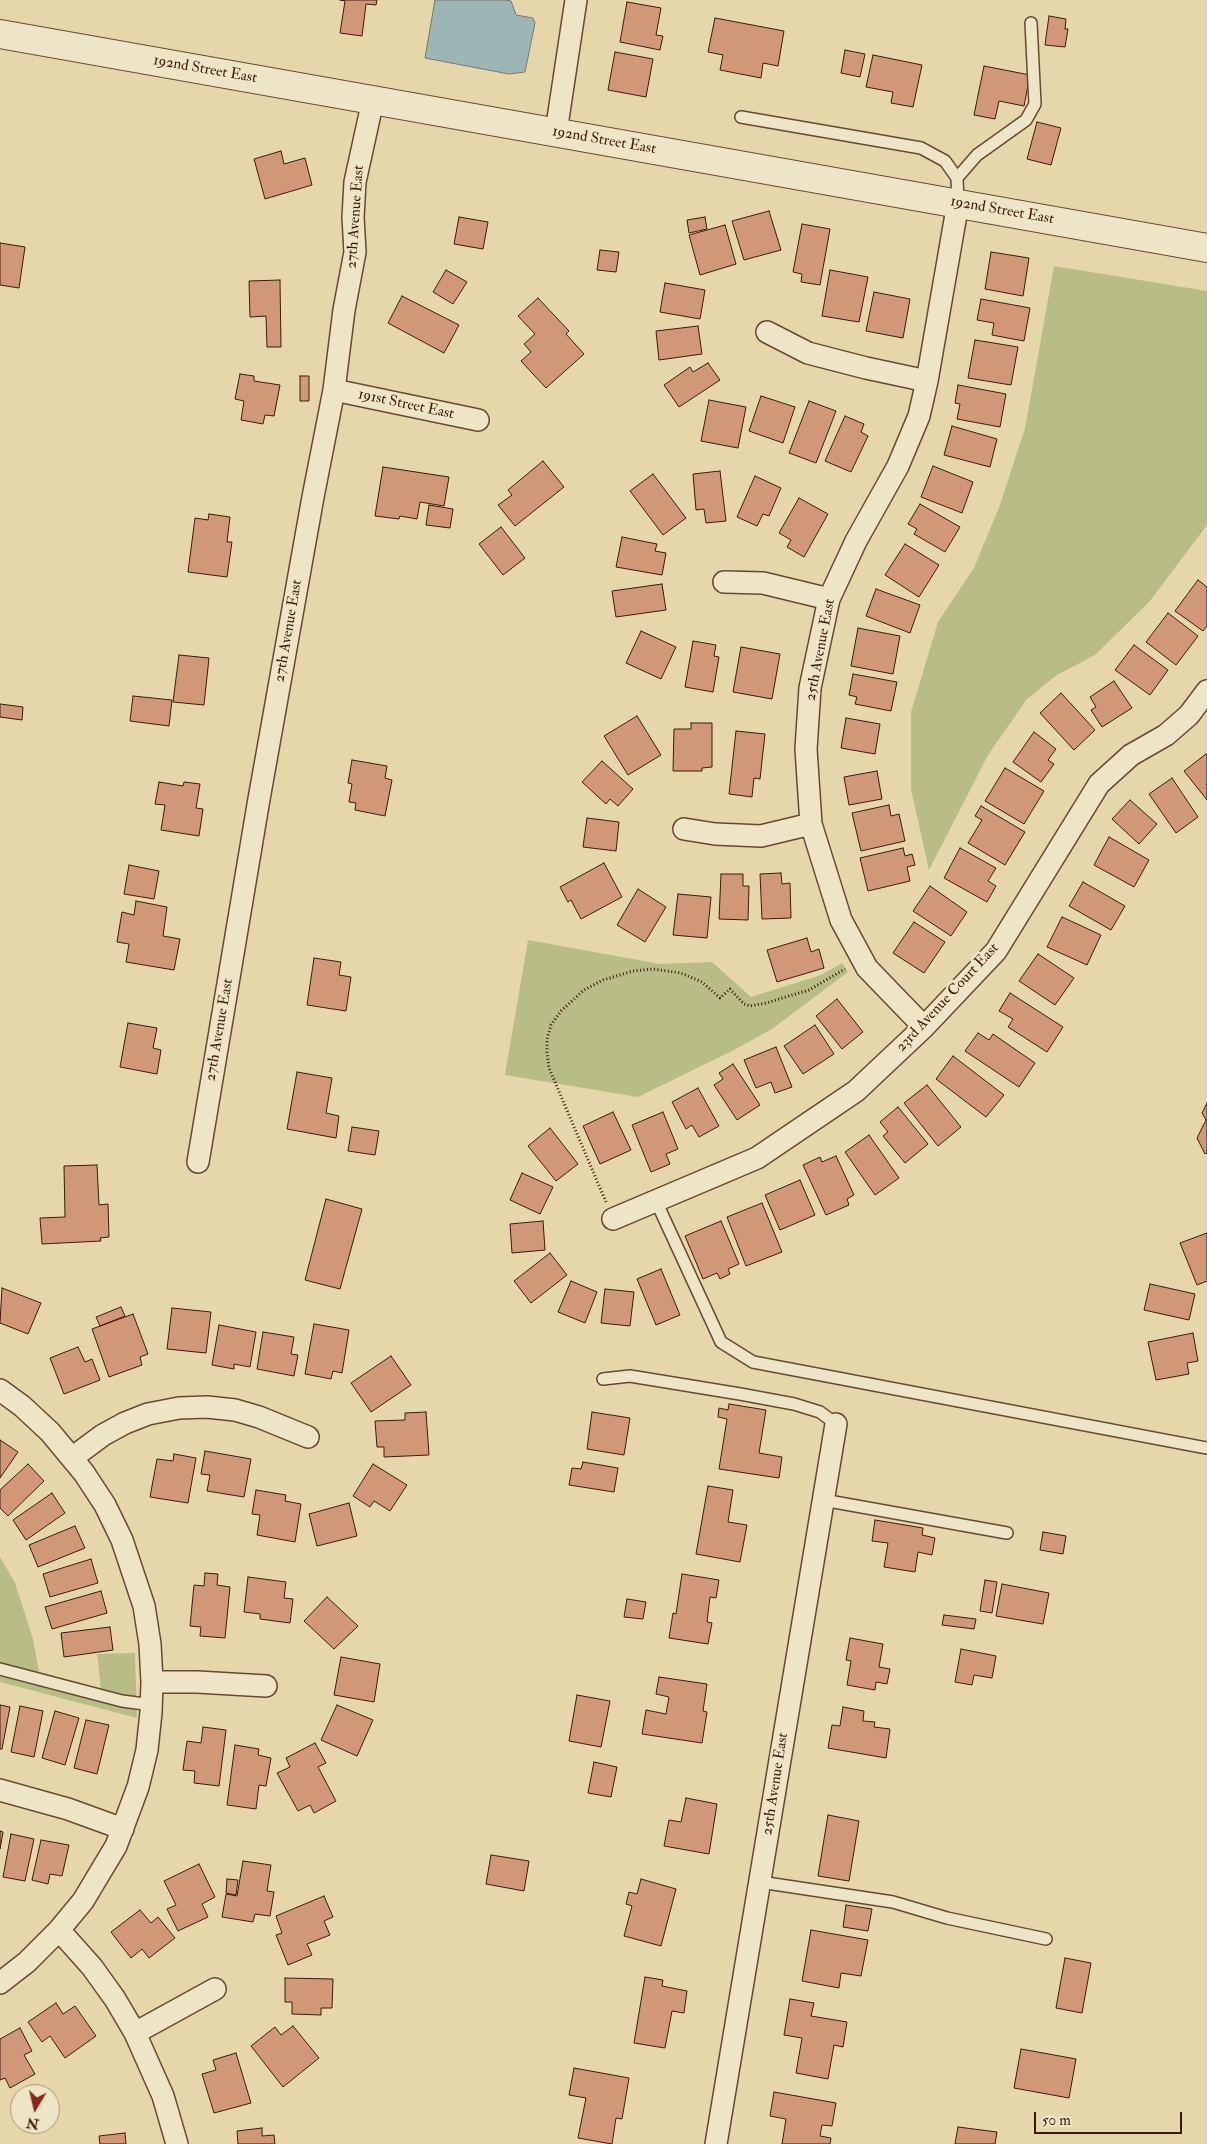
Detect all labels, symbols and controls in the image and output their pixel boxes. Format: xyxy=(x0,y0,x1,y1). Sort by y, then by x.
street label: 192nd Street East xyxy=(152,52,258,88)
street label: 192nd Street East xyxy=(551,123,657,159)
street label: 27th Avenue East xyxy=(343,165,369,269)
street label: 192nd Street East xyxy=(949,193,1055,229)
street label: 191st Street East xyxy=(356,386,456,424)
street label: 27th Avenue East xyxy=(271,578,307,684)
street label: 25th Avenue East xyxy=(802,597,840,703)
street label: 23rd Avenue Court East xyxy=(893,940,1003,1056)
street label: 27th Avenue East xyxy=(202,977,238,1083)
street label: 25th Avenue East xyxy=(759,1731,793,1837)
north arrow xyxy=(10,2084,60,2134)
scale bar xyxy=(1037,2102,1184,2134)
text: 50 m xyxy=(1042,2111,1071,2130)
text: N xyxy=(25,2114,40,2133)

